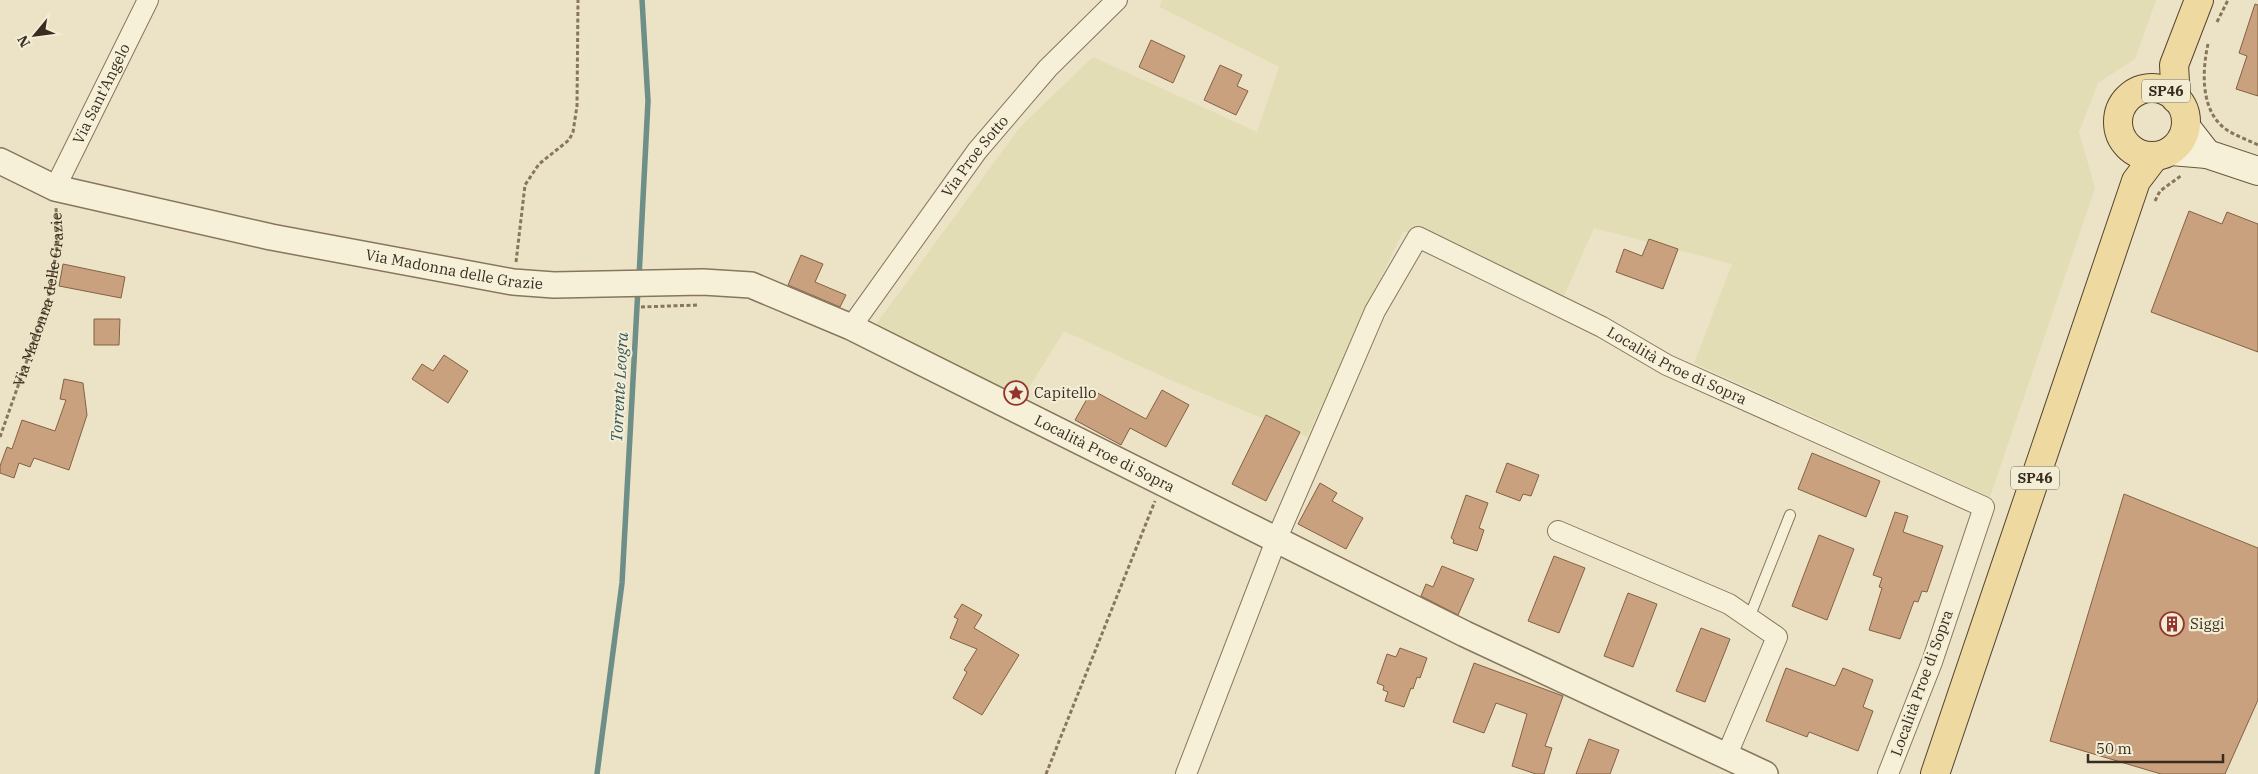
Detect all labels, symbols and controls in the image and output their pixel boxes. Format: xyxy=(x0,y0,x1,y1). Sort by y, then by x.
north arrow xyxy=(10,10,60,60)
text: N xyxy=(13,32,34,51)
street label: Via Sant'Angelo xyxy=(68,40,134,147)
road number: SP46 xyxy=(2142,80,2190,102)
street label: Via Proe Sotto xyxy=(937,111,1012,201)
street label: Via Madonna delle Grazie xyxy=(9,212,67,389)
street label: Via Madonna delle Grazie xyxy=(364,245,544,293)
street label: Località Proe di Sopra xyxy=(1604,322,1750,409)
water label: Torrente Leogra xyxy=(606,331,632,442)
place icon: Capitello xyxy=(1003,380,1029,406)
place label: Capitello xyxy=(1034,383,1097,402)
street label: Località Proe di Sopra xyxy=(1031,410,1178,496)
road number: SP46 xyxy=(2011,466,2059,489)
street label: Località Proe di Sopra xyxy=(1886,607,1957,759)
building icon: Siggi xyxy=(2159,611,2185,637)
place label: Siggi xyxy=(2190,614,2225,633)
scale bar xyxy=(2088,732,2223,764)
text: 50 m xyxy=(2096,739,2132,758)

